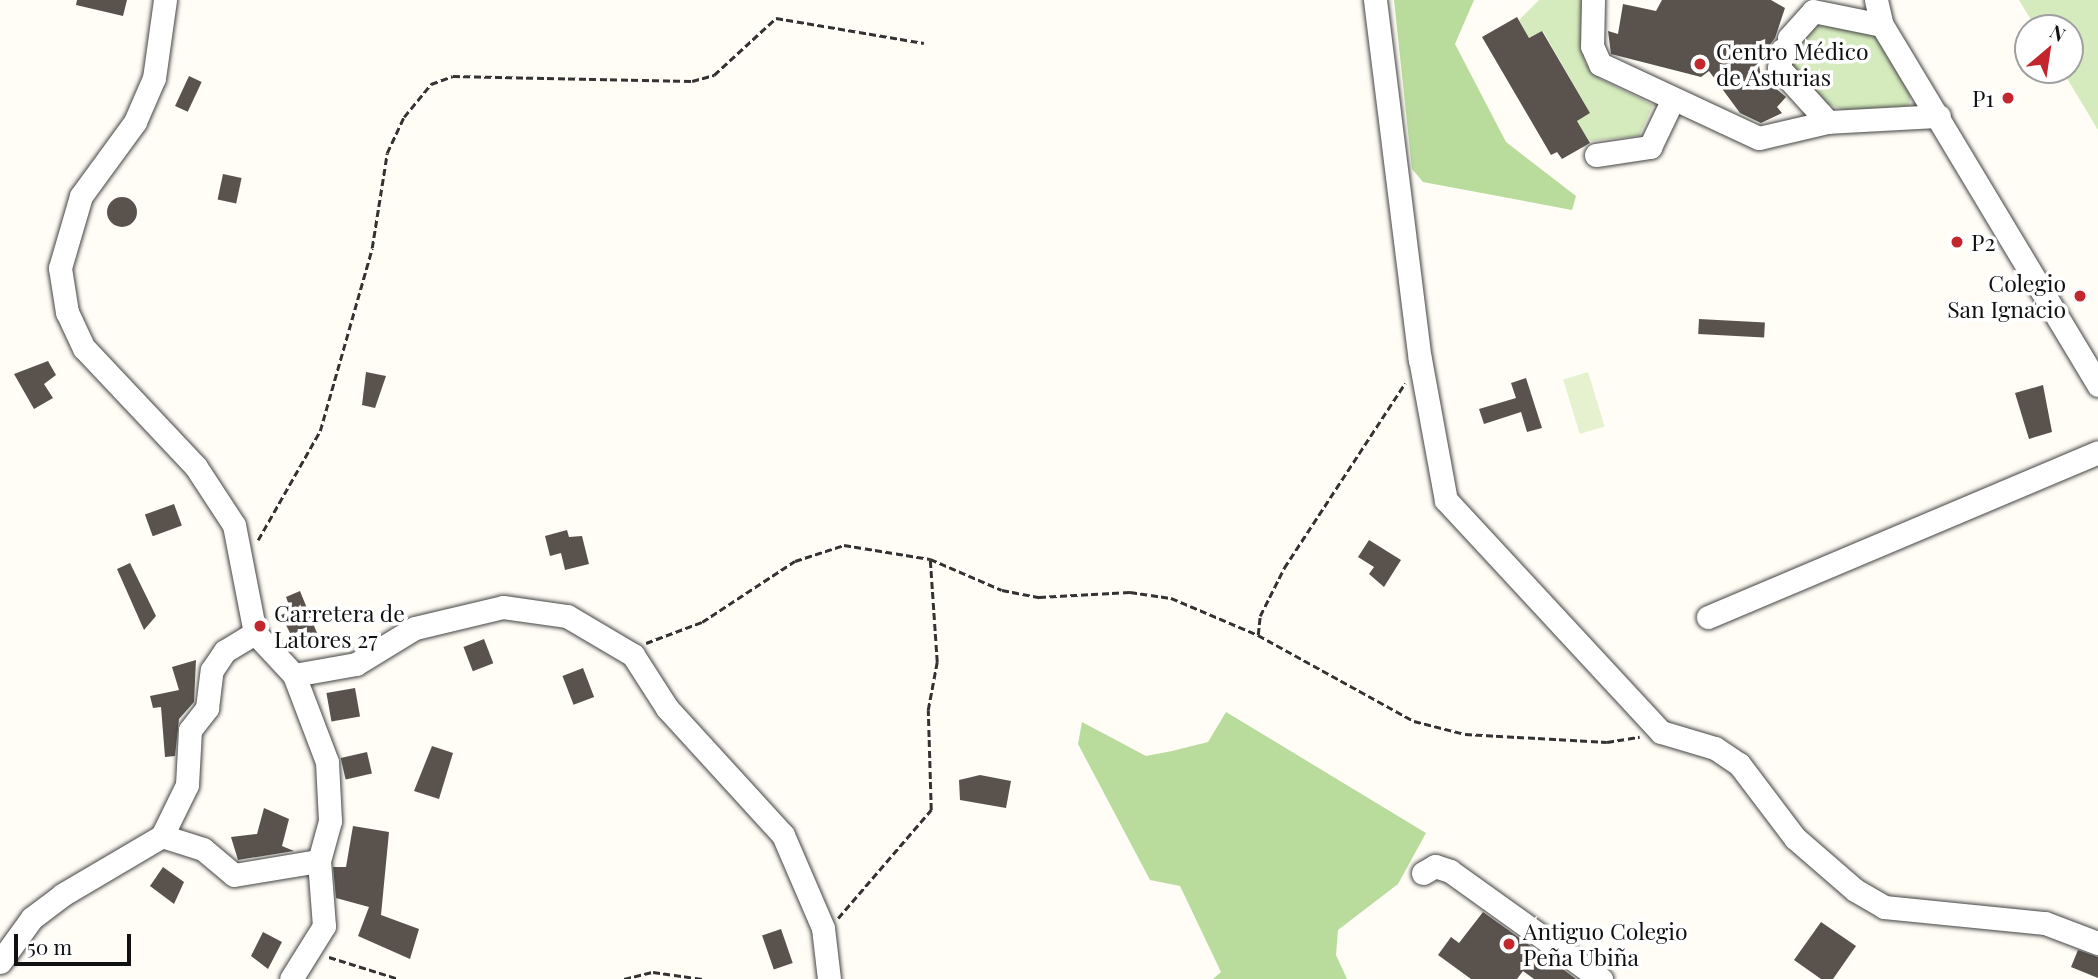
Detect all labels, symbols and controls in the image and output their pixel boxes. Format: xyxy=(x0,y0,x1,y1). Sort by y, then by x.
north arrow xyxy=(2014,14,2084,84)
text: N xyxy=(2046,18,2071,47)
place label: Centro Médico de Asturias xyxy=(1716,37,1869,91)
marker: Centro Médico de Asturias xyxy=(1690,54,1710,74)
place label: P1 xyxy=(1972,84,1994,112)
marker: P1 xyxy=(2000,90,2016,106)
place label: P2 xyxy=(1971,228,1995,256)
marker: P2 xyxy=(1949,234,1965,250)
place label: Colegio San Ignacio xyxy=(1947,269,2066,323)
marker: Colegio San Ignacio xyxy=(2072,288,2088,304)
place label: Carretera de Latores 27 xyxy=(274,599,405,653)
marker: Carretera de Latores 27 xyxy=(252,618,268,634)
place label: Antiguo Colegio Peña Ubiña xyxy=(1523,917,1688,971)
scale bar xyxy=(18,920,135,964)
text: 50 m xyxy=(27,932,72,960)
marker: Antiguo Colegio Peña Ubiña xyxy=(1501,936,1517,952)

